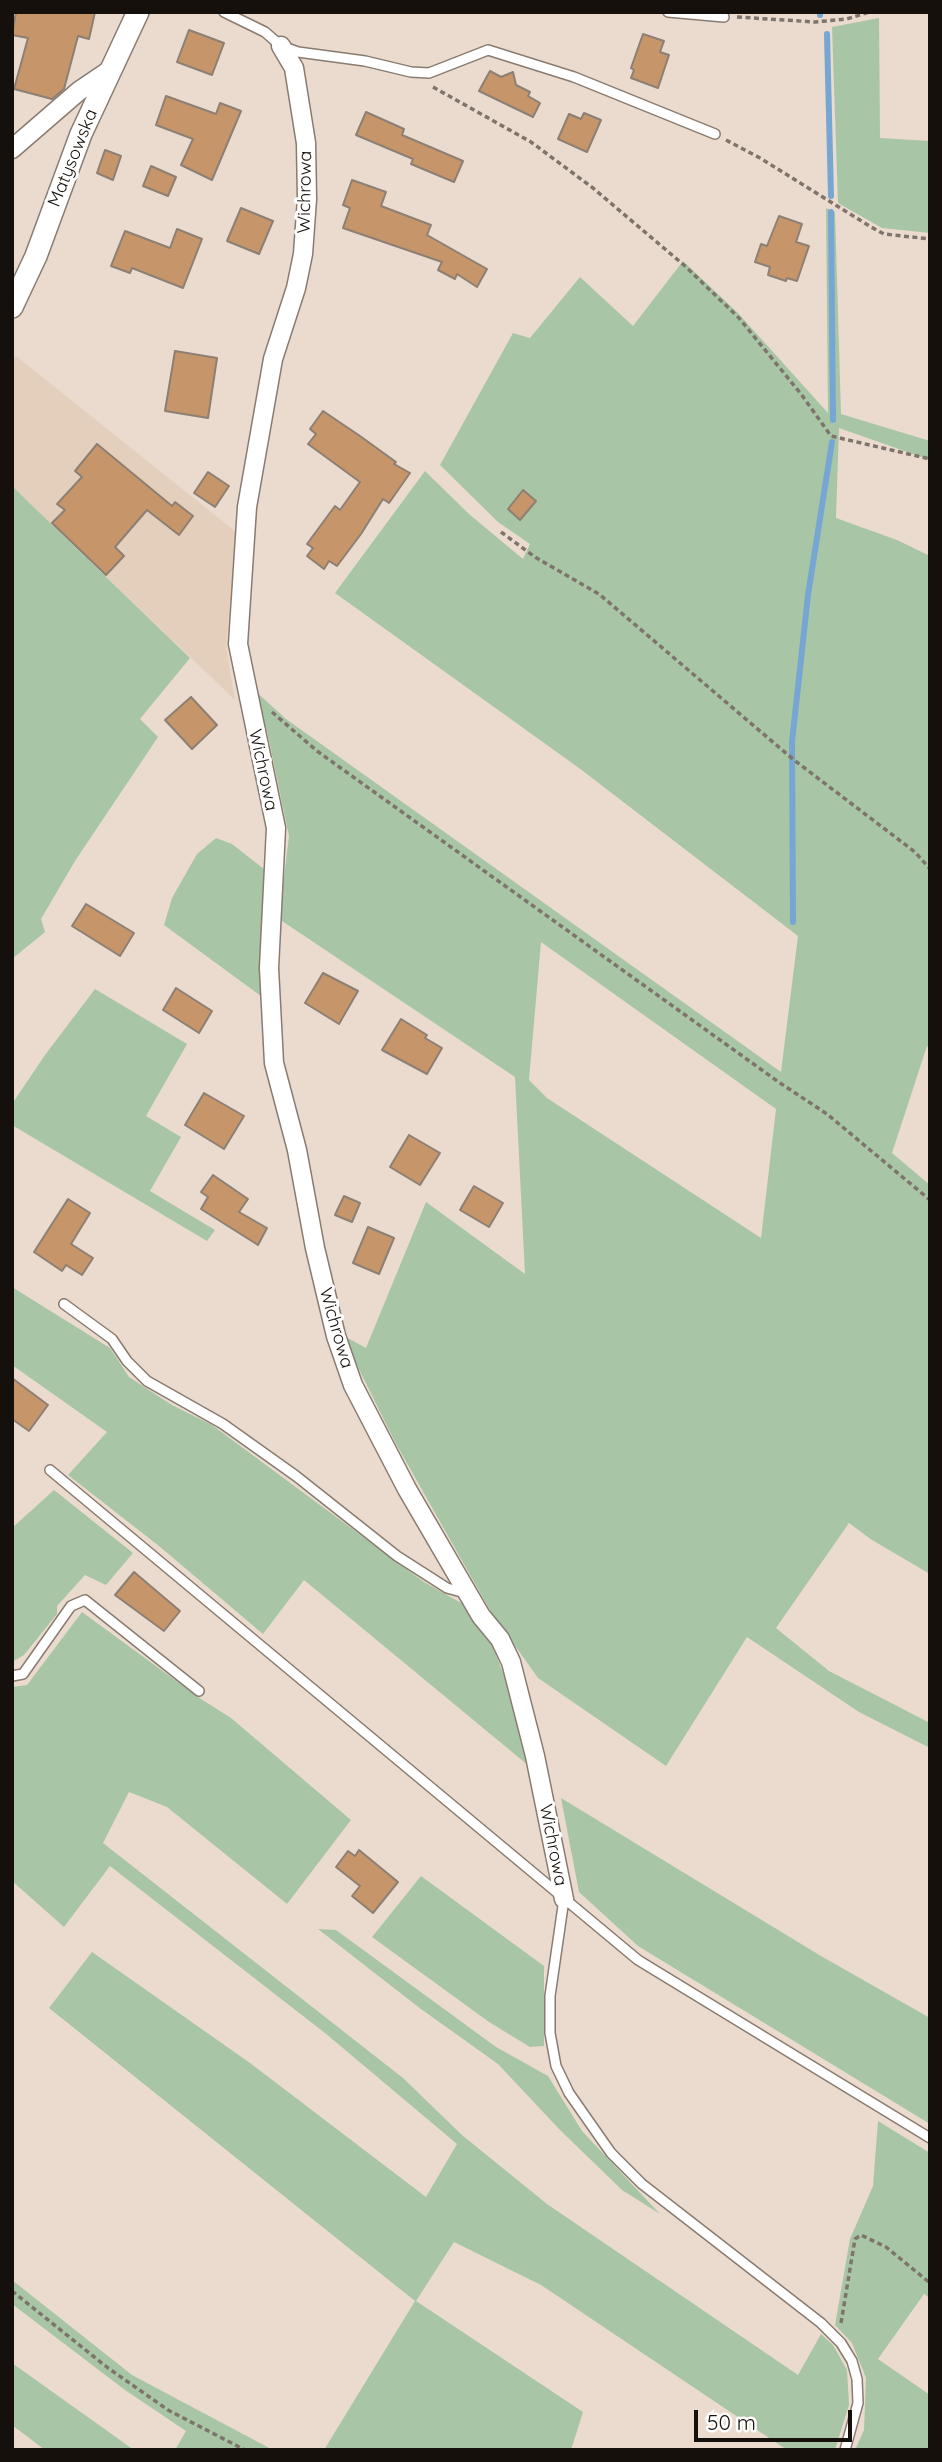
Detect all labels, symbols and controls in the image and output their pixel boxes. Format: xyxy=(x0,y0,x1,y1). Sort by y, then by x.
street label: Matysowska xyxy=(44,106,102,210)
street label: Wichrowa xyxy=(293,150,317,234)
street label: Wichrowa xyxy=(244,727,282,813)
street label: Wichrowa xyxy=(314,1285,358,1371)
street label: Wichrowa xyxy=(535,1802,571,1888)
scale bar xyxy=(697,2396,855,2440)
text: 50 m xyxy=(707,2409,756,2435)

